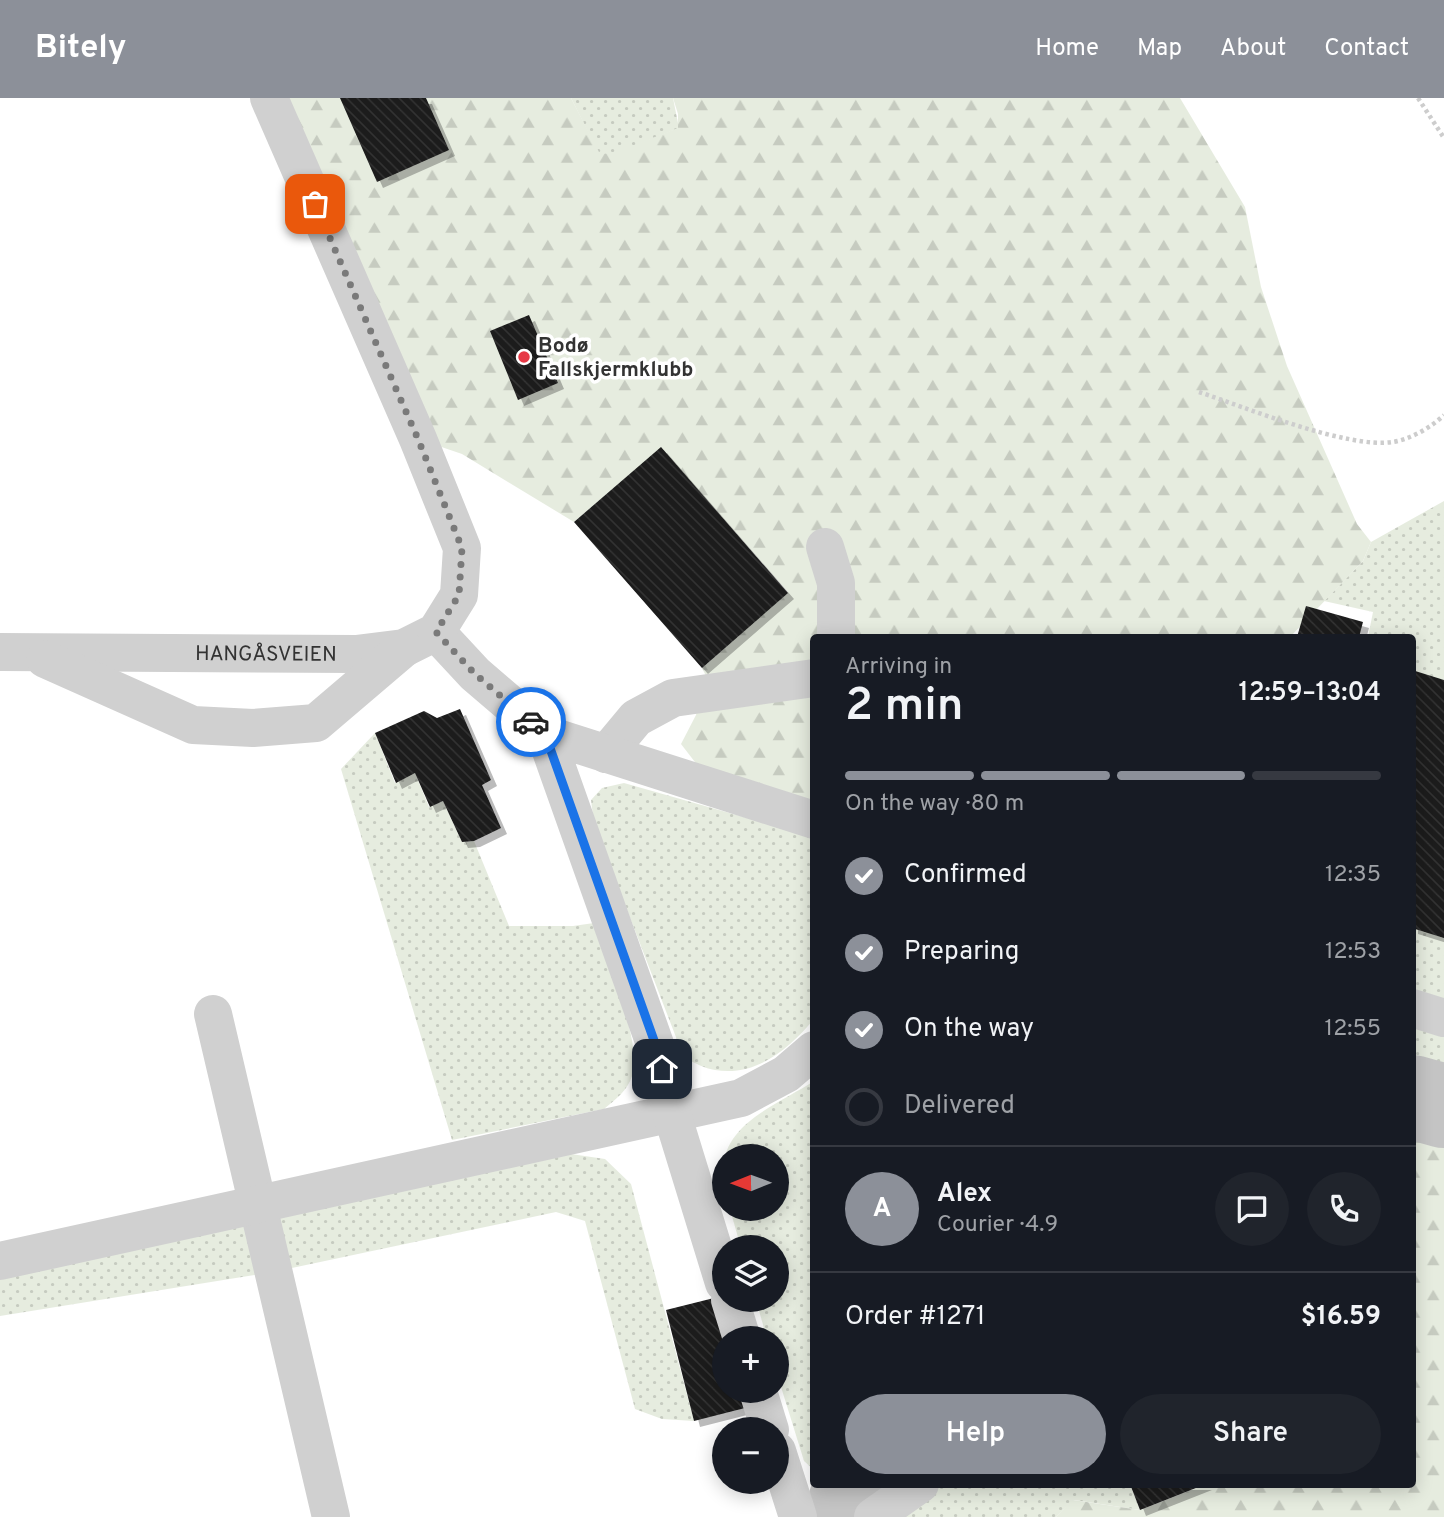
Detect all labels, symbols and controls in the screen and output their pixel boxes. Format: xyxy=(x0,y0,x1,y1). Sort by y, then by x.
text: Bitely xyxy=(35,28,127,70)
text: Home xyxy=(1035,34,1099,64)
text: Map xyxy=(1137,34,1182,64)
text: About xyxy=(1220,34,1286,64)
text: Contact xyxy=(1324,34,1409,64)
pin xyxy=(285,174,345,234)
icon: bag xyxy=(296,185,334,223)
place label: Bodø Fallskjermklubb xyxy=(538,333,693,384)
marker: Bodø Fallskjermklubb xyxy=(516,349,532,365)
street label: HANGÅSVEIEN xyxy=(195,641,337,669)
text: Arriving in xyxy=(845,653,952,682)
text: 12:59–13:04 xyxy=(1239,677,1381,710)
text: 2 min xyxy=(845,678,964,737)
courier xyxy=(496,687,566,757)
icon: car xyxy=(512,703,550,741)
text: On the way · 80 m xyxy=(845,790,1024,819)
icon: check xyxy=(845,857,883,895)
text: Confirmed xyxy=(904,859,1027,892)
text: 12:35 xyxy=(1325,861,1381,890)
icon: check xyxy=(845,934,883,972)
text: Preparing xyxy=(904,936,1019,969)
text: 12:53 xyxy=(1325,938,1381,967)
icon: check xyxy=(845,1011,883,1049)
text: On the way xyxy=(904,1013,1034,1046)
text: 12:55 xyxy=(1325,1015,1381,1044)
pin xyxy=(632,1039,692,1099)
icon: home xyxy=(643,1050,681,1088)
text: Delivered xyxy=(904,1090,1015,1123)
north arrow xyxy=(712,1144,789,1222)
map controls xyxy=(712,1144,789,1494)
button: chat xyxy=(1215,1172,1289,1246)
button: phone xyxy=(1307,1172,1381,1246)
text: Alex xyxy=(937,1178,992,1211)
text: A xyxy=(873,1193,891,1226)
text: Courier · 4.9 xyxy=(937,1211,1058,1240)
button: layers xyxy=(712,1235,789,1312)
text: Order #1271 xyxy=(845,1301,985,1334)
text: $16.59 xyxy=(1301,1301,1381,1334)
button: + xyxy=(712,1326,789,1403)
button: Help xyxy=(845,1394,1106,1474)
button: Share xyxy=(1120,1394,1381,1474)
button: − xyxy=(712,1417,789,1494)

